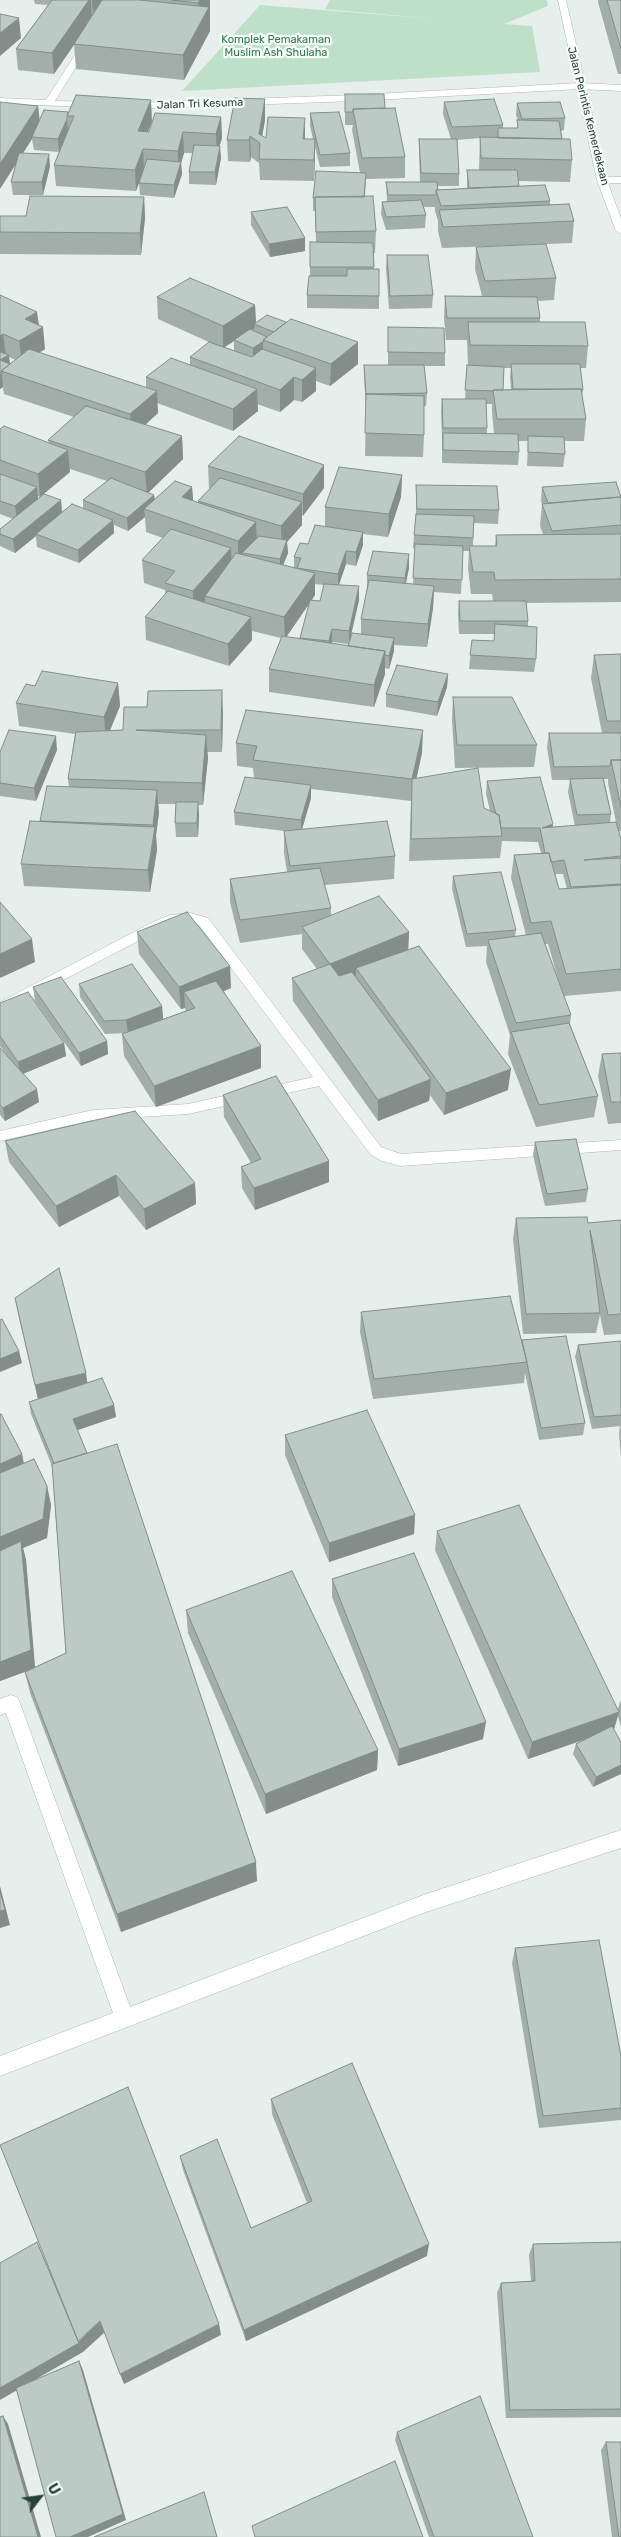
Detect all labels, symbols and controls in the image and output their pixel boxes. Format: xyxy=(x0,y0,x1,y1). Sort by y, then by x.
park label: Komplek Pemakaman Muslim Ash Shulaha xyxy=(221,33,331,59)
street label: Jalan Perintis Kemerdekaan xyxy=(564,45,612,187)
street label: Jalan Tri Kesuma xyxy=(156,96,244,112)
north arrow xyxy=(15,2472,65,2522)
text: U xyxy=(44,2481,63,2498)

